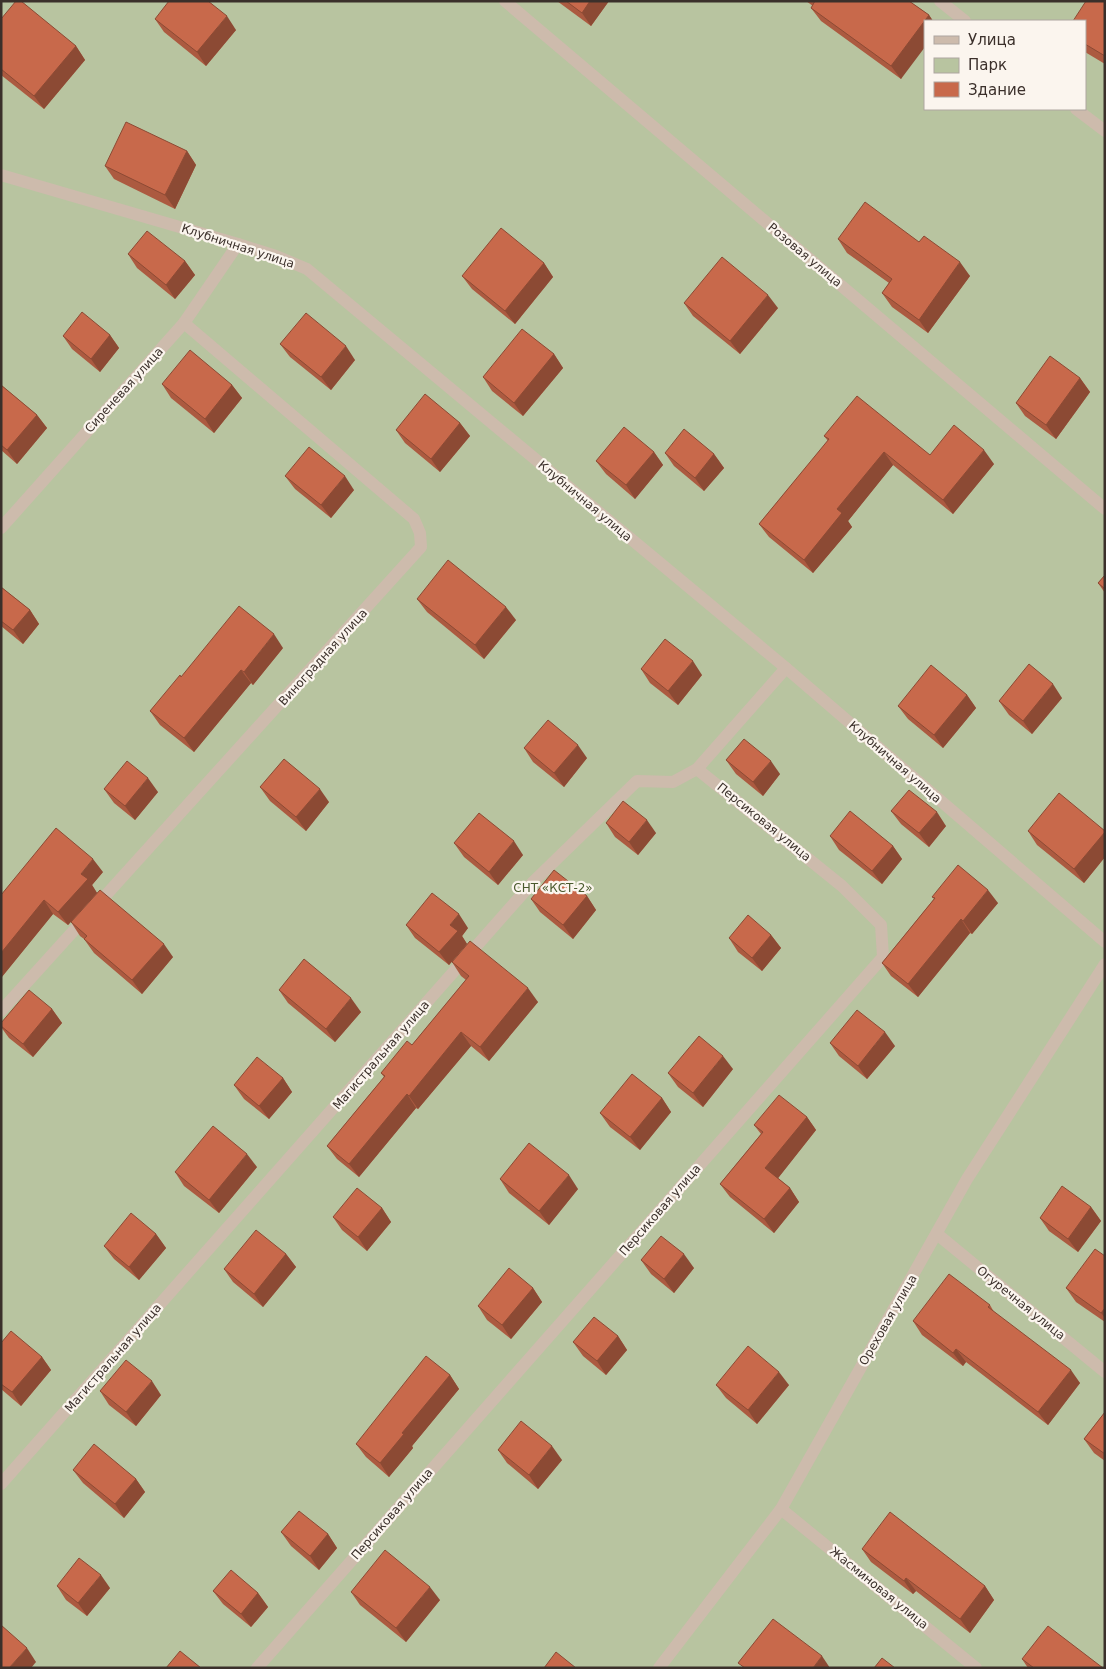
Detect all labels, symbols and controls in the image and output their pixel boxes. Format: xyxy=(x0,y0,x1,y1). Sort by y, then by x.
legend xyxy=(924,20,1086,110)
text: Улица xyxy=(968,31,1016,49)
text: Парк xyxy=(968,56,1007,74)
text: Здание xyxy=(968,81,1026,99)
street label: Розовая улица xyxy=(765,220,845,290)
street label: Клубничная улица xyxy=(180,221,296,271)
street label: Сиреневая улица xyxy=(82,344,166,436)
street label: Клубничная улица xyxy=(535,458,635,544)
street label: Виноградная улица xyxy=(276,606,370,708)
street label: Клубничная улица xyxy=(846,718,944,806)
street label: Персиковая улица xyxy=(714,780,814,864)
park label: СНТ «КСТ-2» xyxy=(513,881,593,895)
street label: Магистральная улица xyxy=(330,998,432,1112)
street label: Персиковая улица xyxy=(616,1161,704,1259)
street label: Огуречная улица xyxy=(974,1263,1068,1343)
street label: Ореховая улица xyxy=(856,1272,920,1368)
street label: Магистральная улица xyxy=(62,1301,164,1415)
street label: Персиковая улица xyxy=(348,1465,436,1563)
street label: Жасминовая улица xyxy=(827,1544,931,1632)

